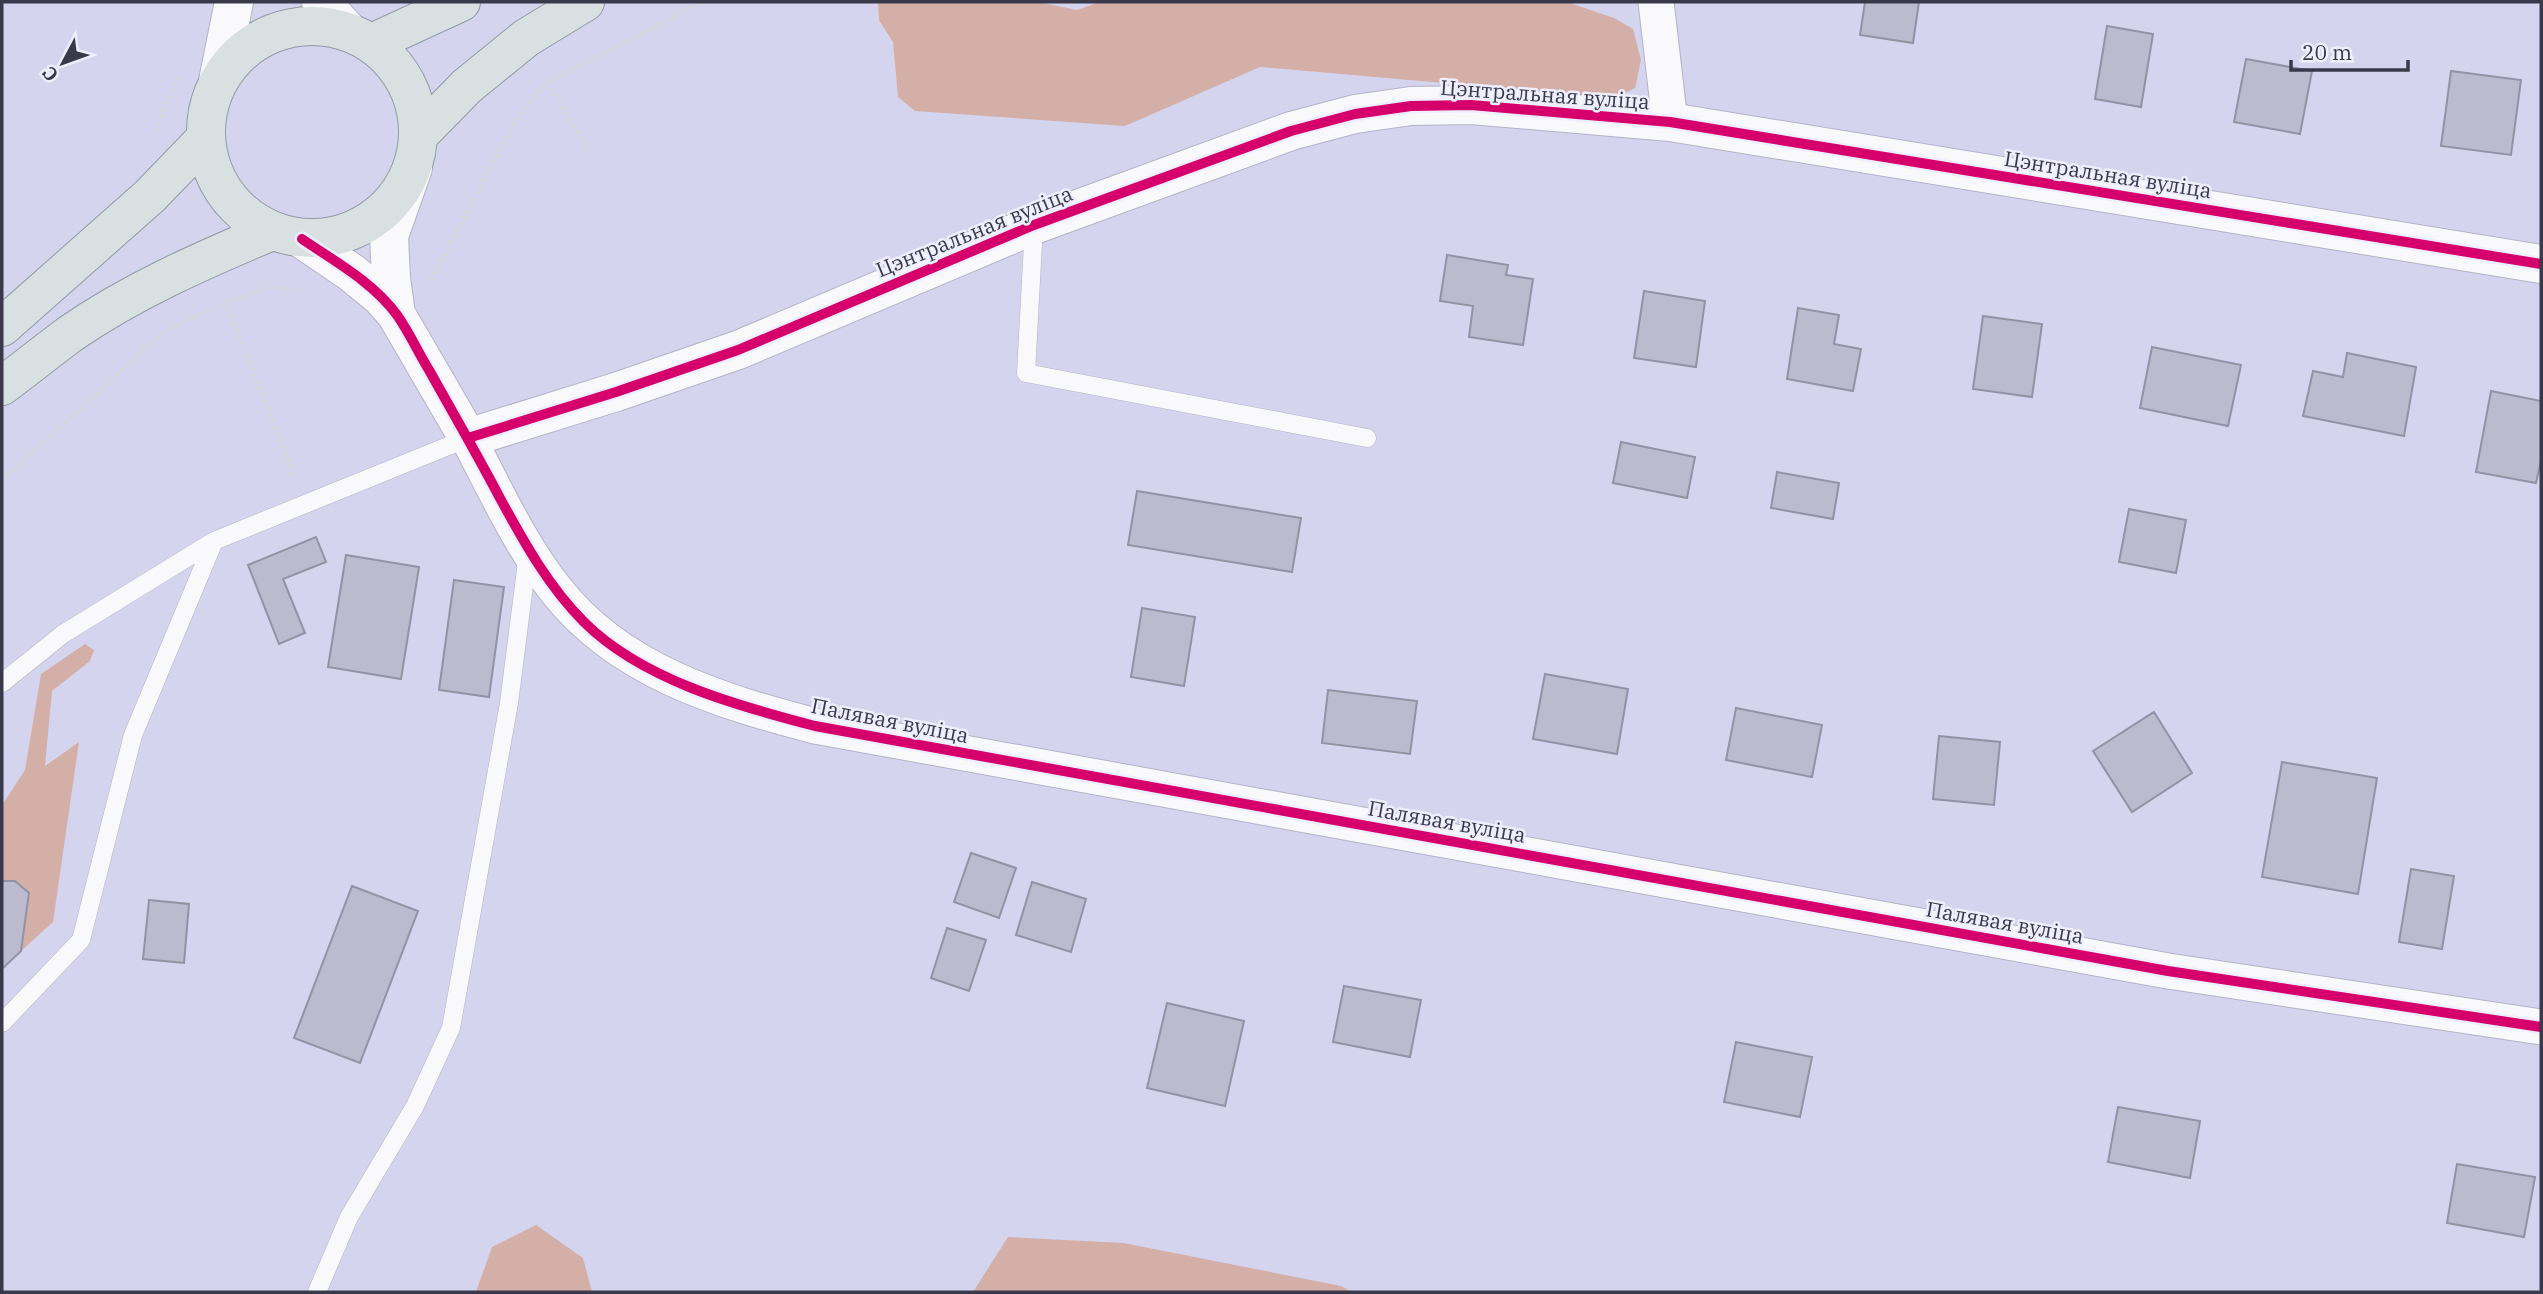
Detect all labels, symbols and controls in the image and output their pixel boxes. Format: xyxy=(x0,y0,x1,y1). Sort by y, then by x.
north arrow xyxy=(28,28,98,98)
scale bar xyxy=(2291,28,2408,72)
text: 20 m xyxy=(2302,38,2352,66)
text: С xyxy=(37,62,63,87)
street label: Цэнтральная вуліца xyxy=(1439,73,1651,115)
street label: Цэнтральная вуліца xyxy=(2002,144,2214,204)
street label: Цэнтральная вуліца xyxy=(871,179,1077,283)
street label: Палявая вуліца xyxy=(809,691,971,749)
street label: Палявая вуліца xyxy=(1366,793,1528,849)
street label: Палявая вуліца xyxy=(1924,894,2086,950)

